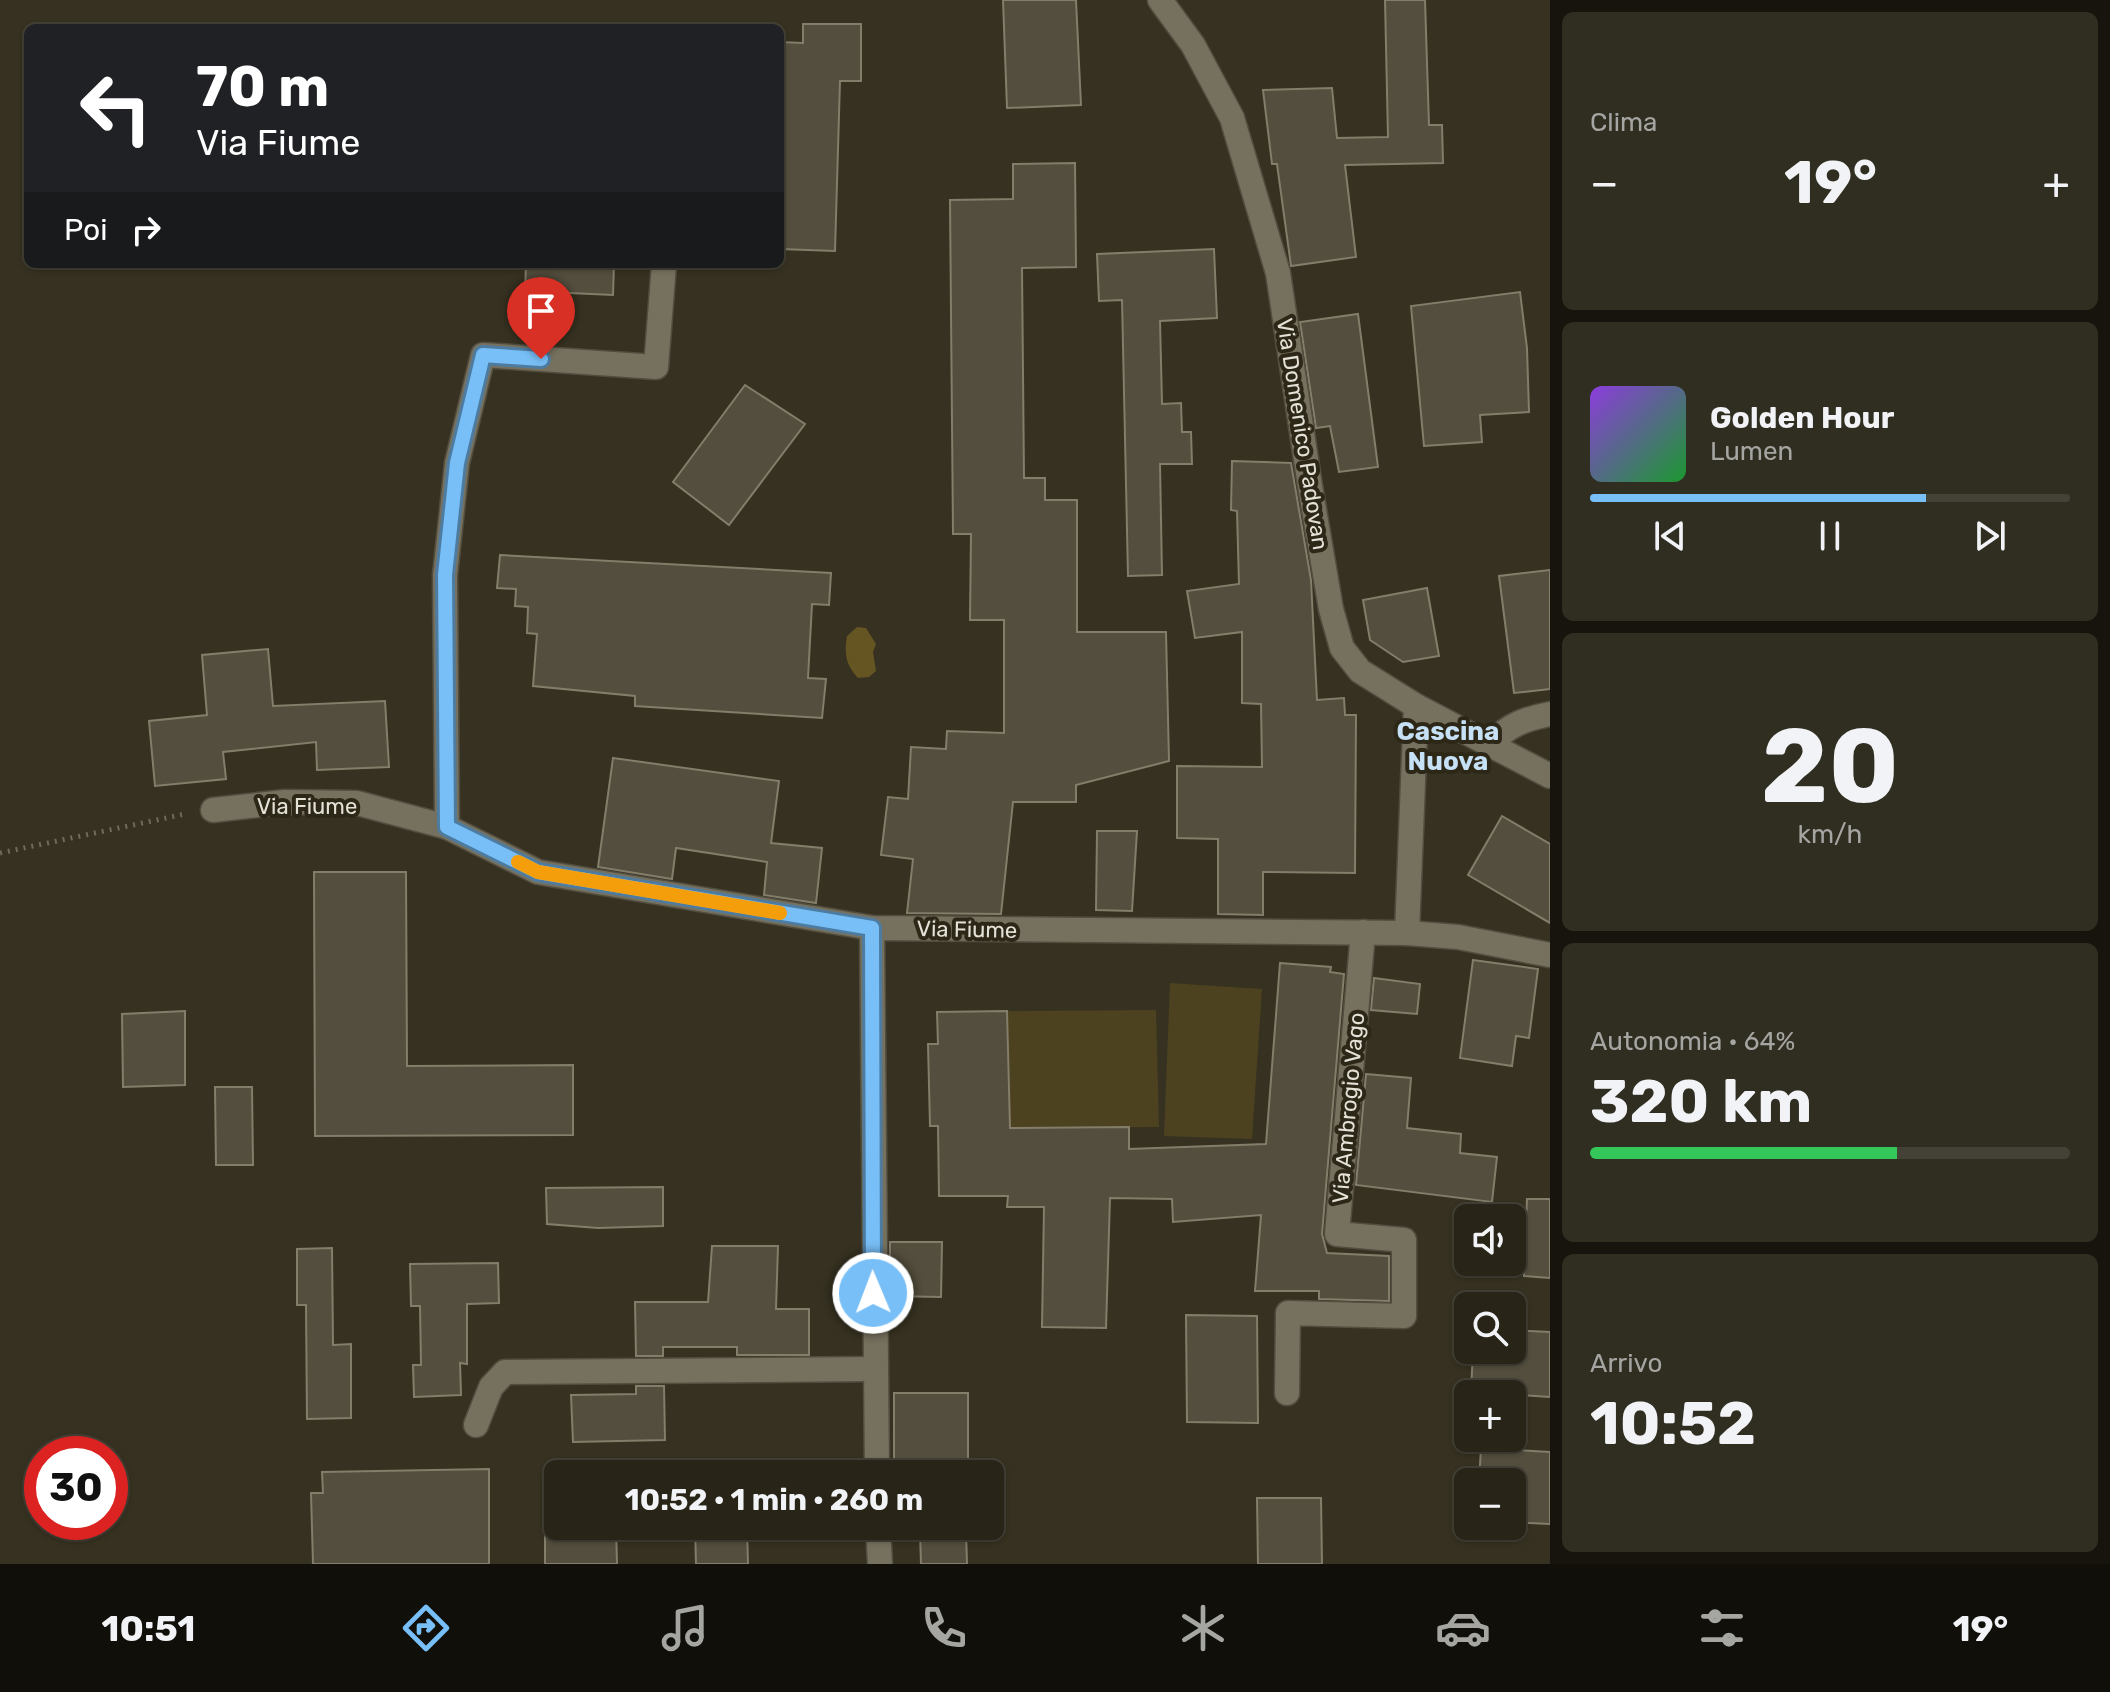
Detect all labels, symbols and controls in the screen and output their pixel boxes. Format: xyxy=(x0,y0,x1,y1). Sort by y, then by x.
text: 70 m xyxy=(196,54,329,120)
icon: left xyxy=(64,56,168,160)
text: Clima xyxy=(1590,107,1657,138)
text: Via Fiume xyxy=(196,121,360,164)
text: 19° xyxy=(1784,147,1877,218)
text: − xyxy=(1590,157,1619,209)
text: + xyxy=(2043,157,2070,209)
icon: right xyxy=(124,208,168,252)
text: Poi xyxy=(64,212,108,248)
pin xyxy=(507,277,575,359)
icon: arrive xyxy=(519,289,563,333)
street label: Via Domenico Padovan xyxy=(1271,316,1334,552)
text: Golden Hour xyxy=(1710,400,1894,436)
text: Lumen xyxy=(1710,436,1793,467)
icon: previous xyxy=(1648,514,1692,558)
icon: pause xyxy=(1808,514,1852,558)
icon: next xyxy=(1968,514,2012,558)
text: 20 xyxy=(1761,705,1899,828)
district label: Cascina Nuova xyxy=(1397,716,1499,777)
street label: Via Fiume xyxy=(257,793,357,820)
text: km/h xyxy=(1798,819,1862,850)
street label: Via Fiume xyxy=(917,915,1017,944)
street label: Via Ambrogio Vago xyxy=(1327,1011,1370,1205)
text: Autonomia · 64% xyxy=(1590,1026,1795,1057)
text: 320 km xyxy=(1590,1066,1812,1137)
map controls xyxy=(1454,1204,1526,1540)
button: sound xyxy=(1454,1204,1526,1276)
position arrow xyxy=(831,1251,915,1335)
button: search xyxy=(1454,1292,1526,1364)
text: Arrivo xyxy=(1590,1348,1662,1379)
button: + xyxy=(1454,1380,1526,1452)
text: 10:52 xyxy=(1590,1388,1756,1459)
speed limit sign: 30 xyxy=(24,1436,128,1540)
button: − xyxy=(1454,1468,1526,1540)
text: 10:52 · 1 min · 260 m xyxy=(625,1482,923,1518)
icon: directions xyxy=(398,1600,454,1656)
icon: music xyxy=(657,1600,713,1656)
icon: phone xyxy=(916,1600,972,1656)
icon: climate xyxy=(1175,1600,1231,1656)
icon: car xyxy=(1435,1600,1491,1656)
icon: filters xyxy=(1694,1600,1750,1656)
text: 10:51 xyxy=(102,1607,195,1650)
text: 19° xyxy=(1953,1607,2008,1650)

